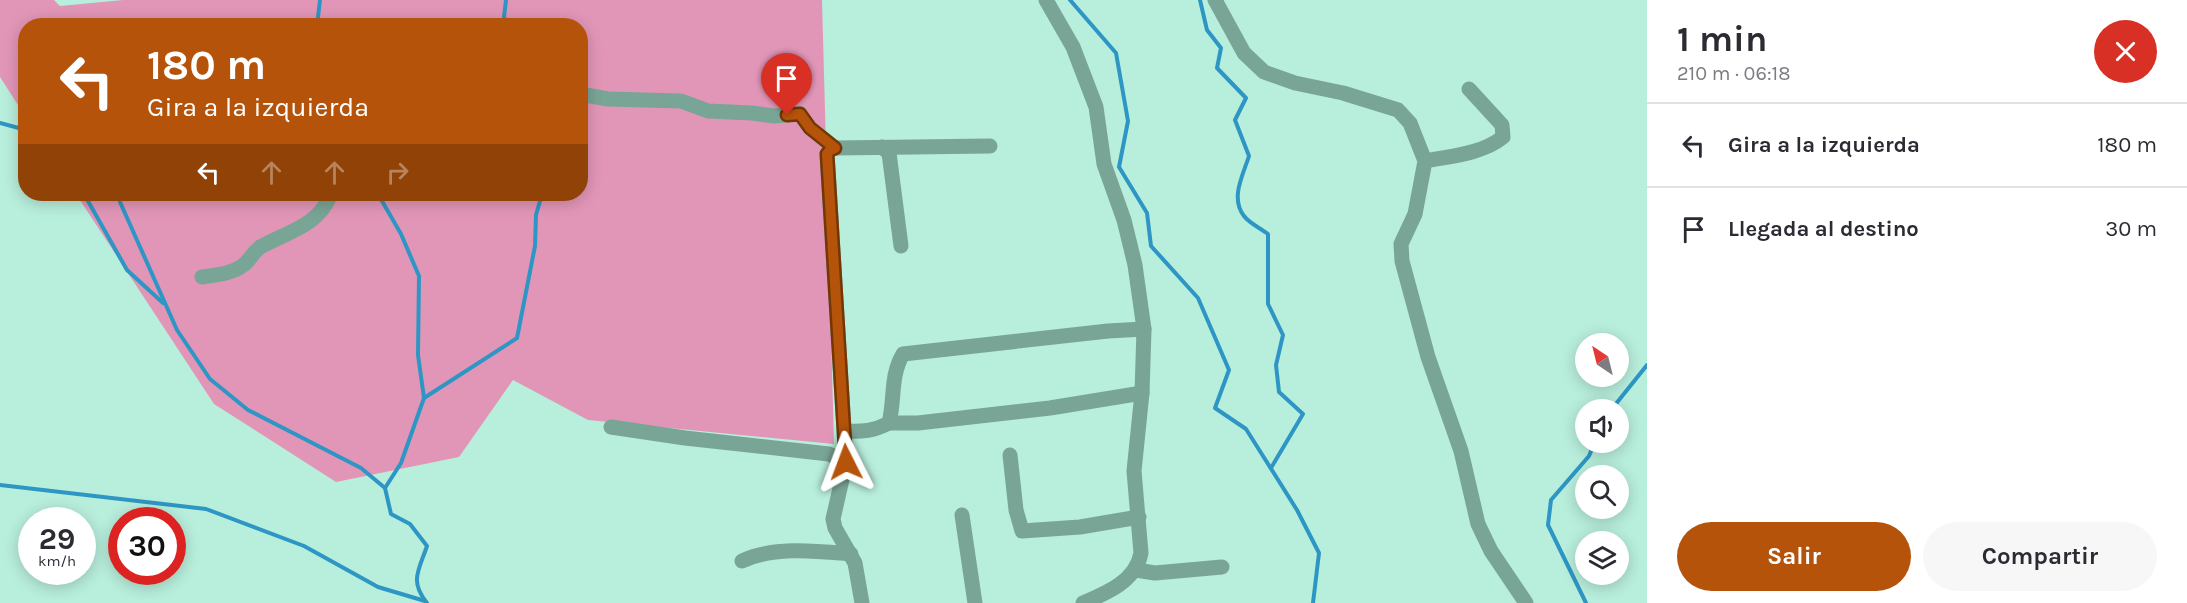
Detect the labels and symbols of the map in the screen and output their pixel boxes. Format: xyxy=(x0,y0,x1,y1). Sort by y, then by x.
pin xyxy=(761,53,812,115)
north arrow xyxy=(1575,333,1629,387)
position arrow xyxy=(814,430,878,494)
speed limit sign: 30 xyxy=(108,507,186,585)

